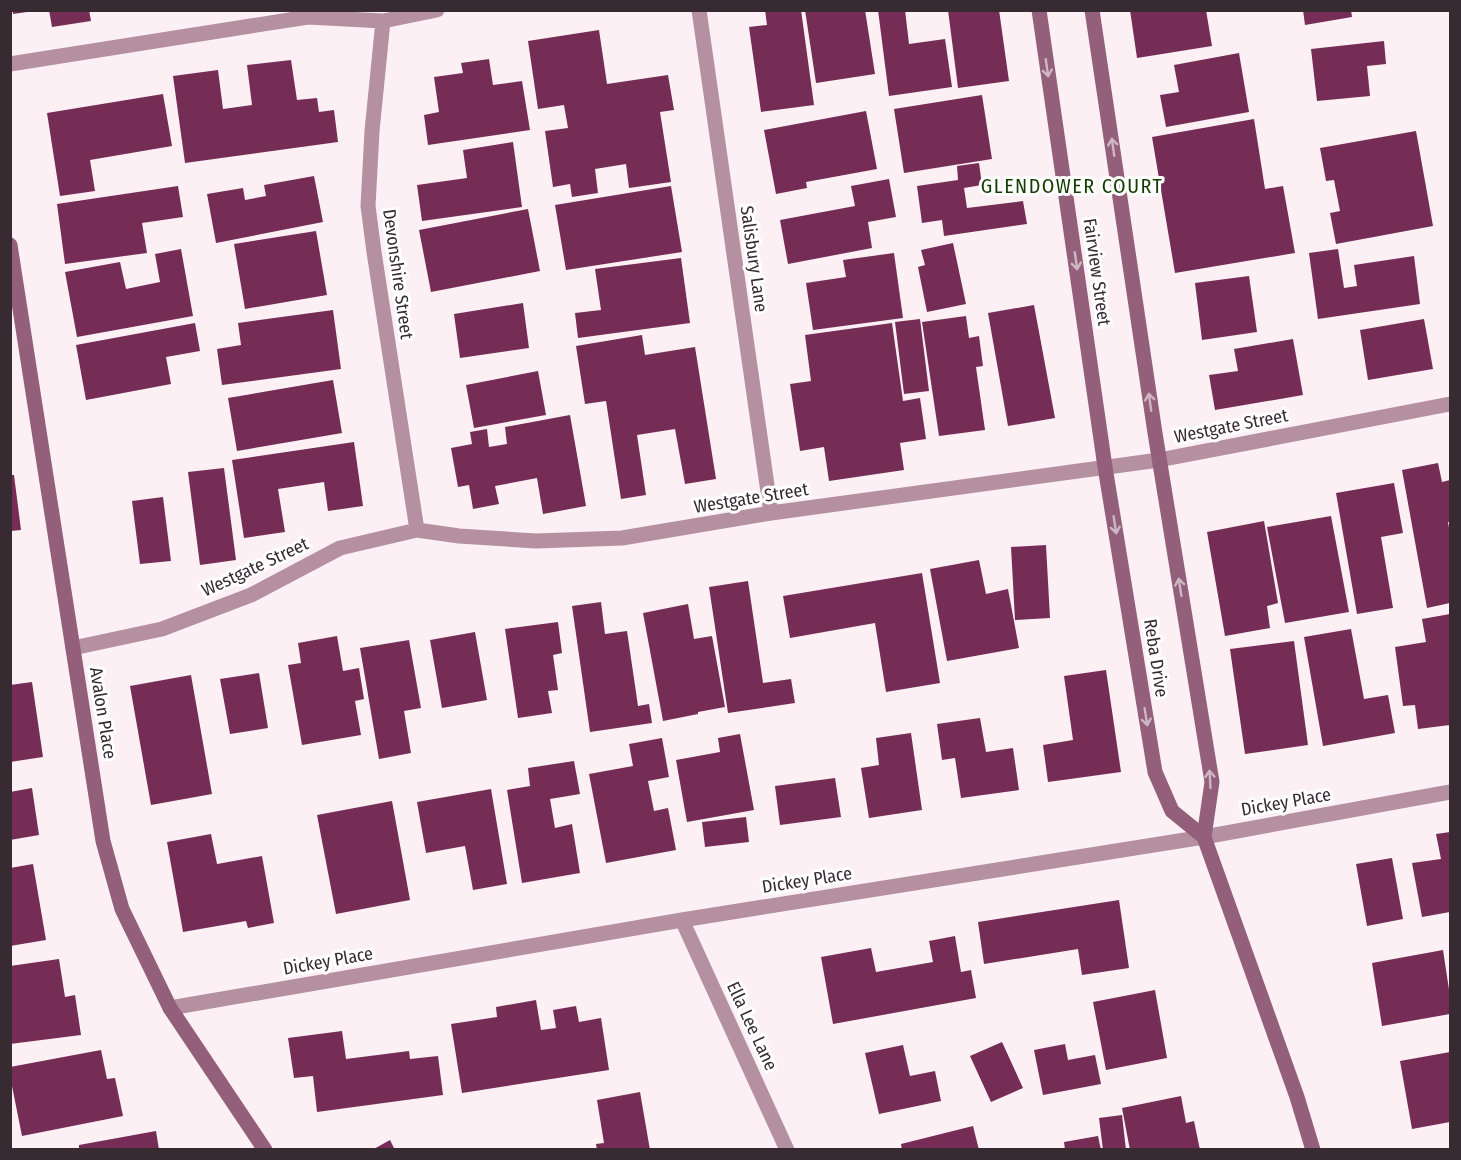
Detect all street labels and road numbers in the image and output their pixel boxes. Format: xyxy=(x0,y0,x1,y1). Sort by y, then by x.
street label: Salisbury Lane xyxy=(736,204,772,314)
street label: Devonshire Street xyxy=(378,208,418,341)
street label: Fairview Street xyxy=(1079,217,1115,327)
street label: Westgate Street xyxy=(1172,404,1290,448)
street label: Westgate Street xyxy=(692,478,810,518)
street label: Westgate Street xyxy=(198,533,312,601)
street label: Reba Drive xyxy=(1139,617,1173,699)
street label: Avalon Place xyxy=(85,666,121,761)
street label: Dickey Place xyxy=(1239,783,1333,821)
street label: Dickey Place xyxy=(760,862,854,898)
street label: Dickey Place xyxy=(281,942,375,980)
street label: Ella Lee Lane xyxy=(722,978,782,1074)

